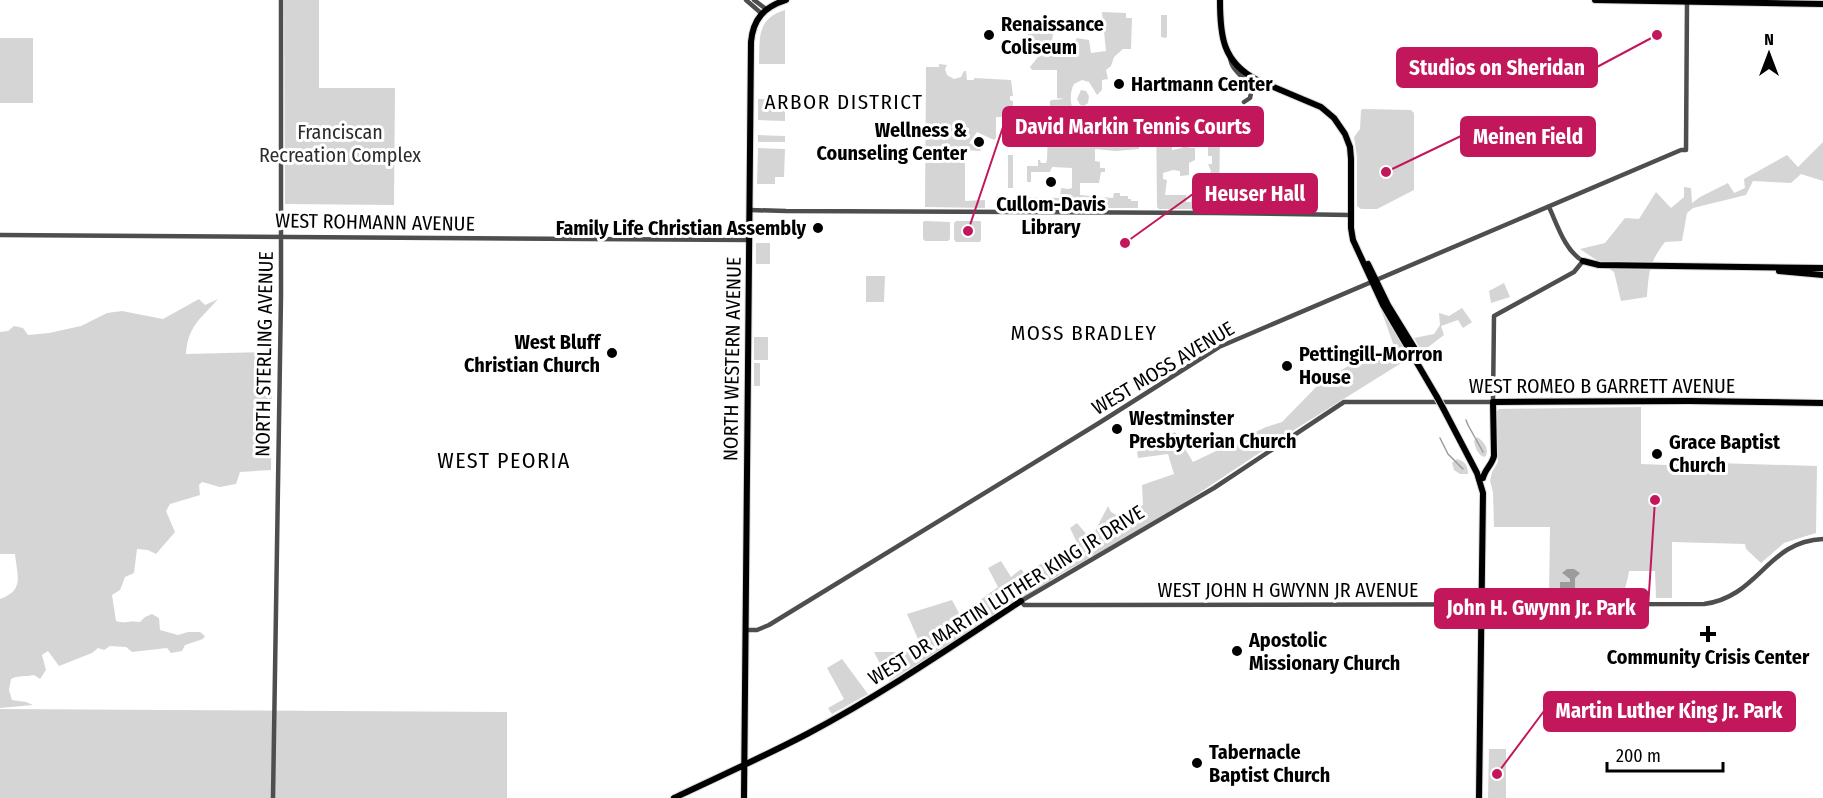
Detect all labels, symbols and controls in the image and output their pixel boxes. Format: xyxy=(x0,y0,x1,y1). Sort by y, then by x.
place label: Renaissance Coliseum xyxy=(1001,12,1104,59)
north arrow xyxy=(1739,24,1799,84)
marker: Renaissance Coliseum xyxy=(982,28,996,42)
text: N xyxy=(1764,30,1774,49)
callout: Studios on Sheridan xyxy=(1397,48,1597,87)
text: Studios on Sheridan xyxy=(1409,55,1585,81)
place label: Hartmann Center xyxy=(1131,72,1273,96)
marker: Hartmann Center xyxy=(1112,77,1126,91)
district label: ARBOR DISTRICT xyxy=(764,89,924,115)
callout: David Markin Tennis Courts xyxy=(1003,107,1263,146)
text: David Markin Tennis Courts xyxy=(1015,114,1251,140)
callout: Meinen Field xyxy=(1461,117,1595,156)
place label: Wellness & Counseling Center xyxy=(816,118,968,165)
park label: Franciscan Recreation Complex xyxy=(259,120,421,167)
text: Meinen Field xyxy=(1473,124,1583,150)
marker: Wellness & Counseling Center xyxy=(972,135,986,149)
callout: Heuser Hall xyxy=(1193,174,1317,213)
marker: Cullom-Davis Library xyxy=(1044,175,1058,189)
text: Heuser Hall xyxy=(1205,181,1305,207)
place label: Cullom-Davis Library xyxy=(996,192,1106,239)
street label: WEST ROHMANN AVENUE xyxy=(275,208,475,236)
place label: Family Life Christian Assembly xyxy=(556,216,806,240)
marker: Family Life Christian Assembly xyxy=(811,221,825,235)
street label: NORTH STERLING AVENUE xyxy=(250,251,278,457)
street label: NORTH WESTERN AVENUE xyxy=(718,257,746,461)
street label: WEST MOSS AVENUE xyxy=(1088,316,1238,420)
district label: MOSS BRADLEY xyxy=(1010,320,1158,346)
place label: West Bluff Christian Church xyxy=(464,330,601,377)
place label: Pettingill-Morron House xyxy=(1299,342,1443,389)
marker: West Bluff Christian Church xyxy=(605,346,619,360)
marker: Pettingill-Morron House xyxy=(1280,359,1294,373)
street label: WEST ROMEO B GARRETT AVENUE xyxy=(1469,374,1735,398)
place label: Westminster Presbyterian Church xyxy=(1129,406,1296,453)
marker: Westminster Presbyterian Church xyxy=(1110,422,1124,436)
place label: Grace Baptist Church xyxy=(1669,430,1781,477)
district label: WEST PEORIA xyxy=(437,447,571,474)
marker: Grace Baptist Church xyxy=(1650,447,1664,461)
street label: WEST DR MARTIN LUTHER KING JR DRIVE xyxy=(864,500,1148,690)
street label: WEST JOHN H GWYNN JR AVENUE xyxy=(1158,578,1418,602)
callout: John H. Gwynn Jr. Park xyxy=(1435,589,1648,628)
text: John H. Gwynn Jr. Park xyxy=(1445,595,1636,621)
marker: Community Crisis Center xyxy=(1699,625,1717,643)
place label: Apostolic Missionary Church xyxy=(1248,628,1400,675)
marker: Apostolic Missionary Church xyxy=(1230,644,1244,658)
place label: Community Crisis Center xyxy=(1607,645,1810,669)
callout: Martin Luther King Jr. Park xyxy=(1544,692,1795,731)
text: Martin Luther King Jr. Park xyxy=(1556,698,1783,724)
scale bar xyxy=(1607,735,1722,773)
place label: Tabernacle Baptist Church xyxy=(1209,740,1330,787)
text: 200 m xyxy=(1616,745,1661,767)
marker: Tabernacle Baptist Church xyxy=(1190,756,1204,770)

